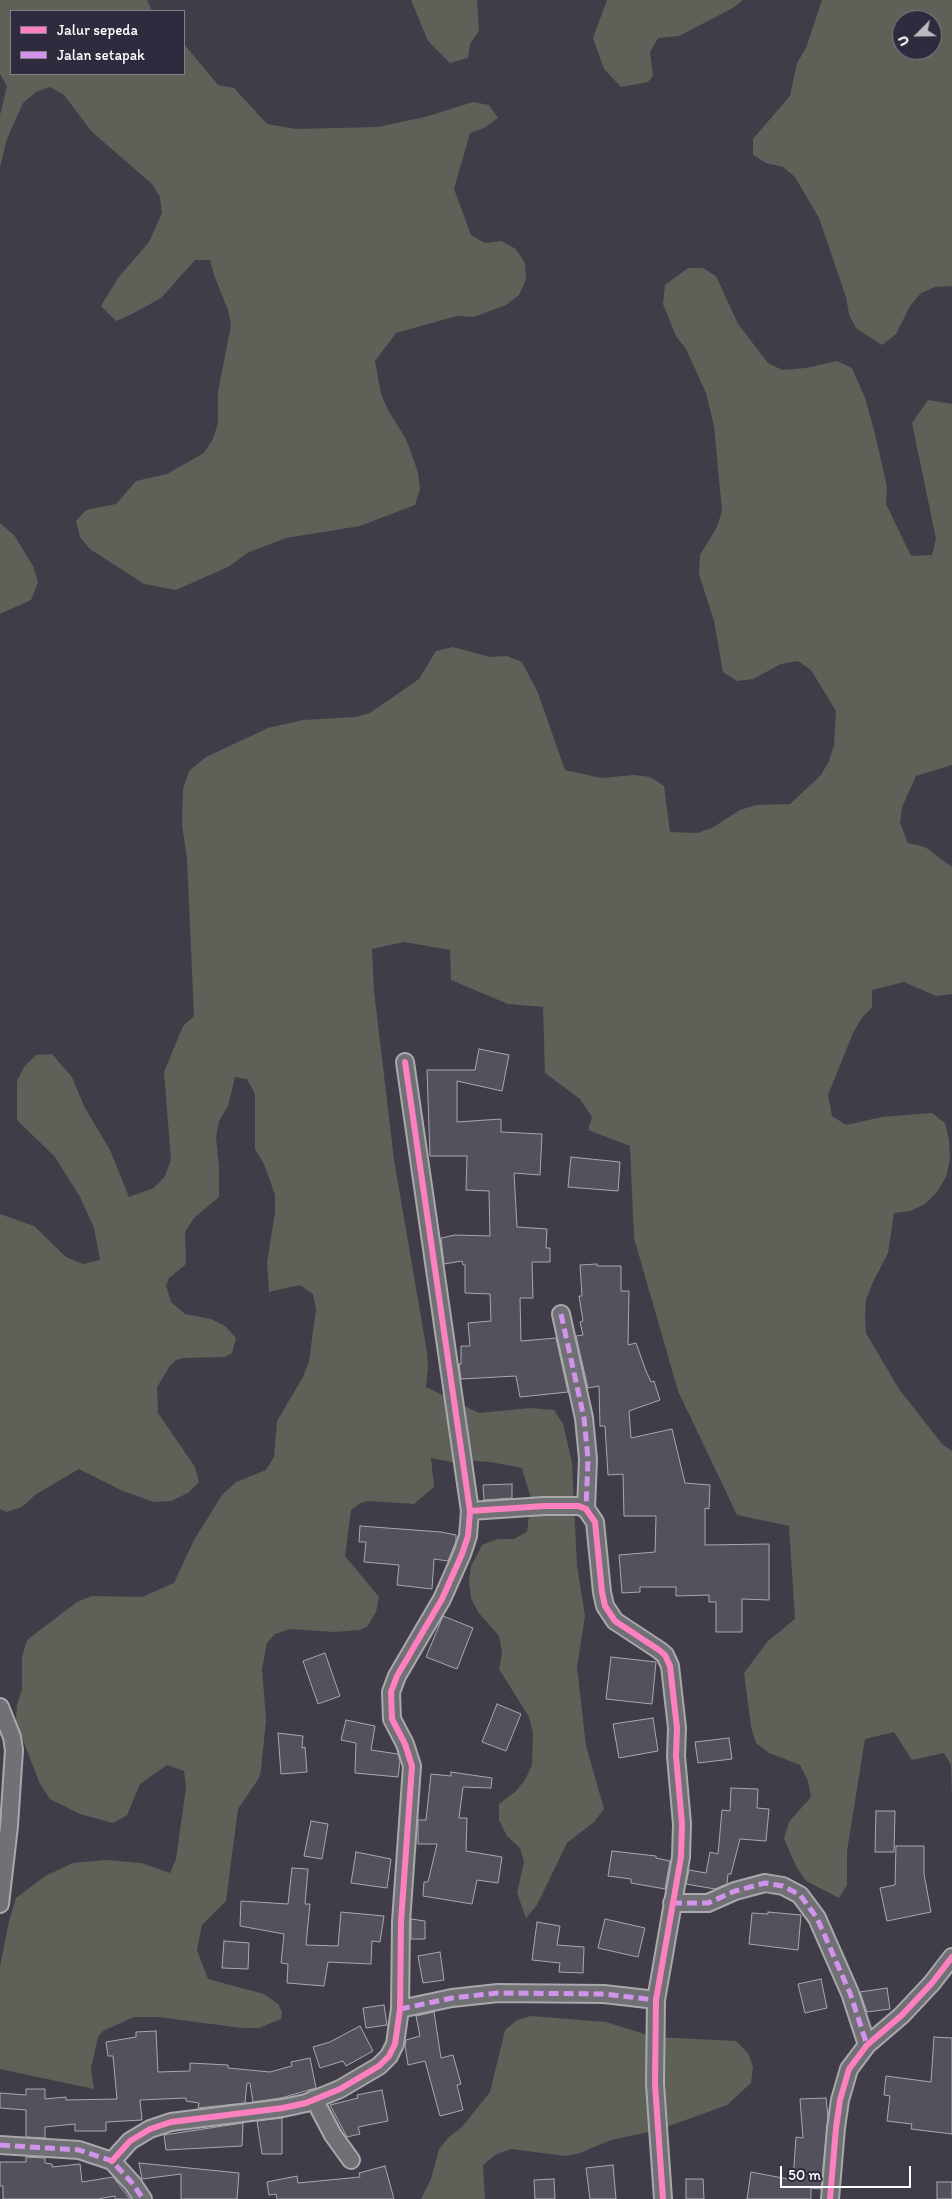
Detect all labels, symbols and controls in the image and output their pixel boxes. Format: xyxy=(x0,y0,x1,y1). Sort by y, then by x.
legend xyxy=(10,10,185,75)
north arrow xyxy=(892,10,942,60)
text: Jalur sepeda xyxy=(57,21,138,39)
text: U xyxy=(894,33,913,48)
text: Jalan setapak xyxy=(57,46,145,64)
scale bar xyxy=(782,2156,913,2188)
text: 50 m xyxy=(788,2166,821,2184)

